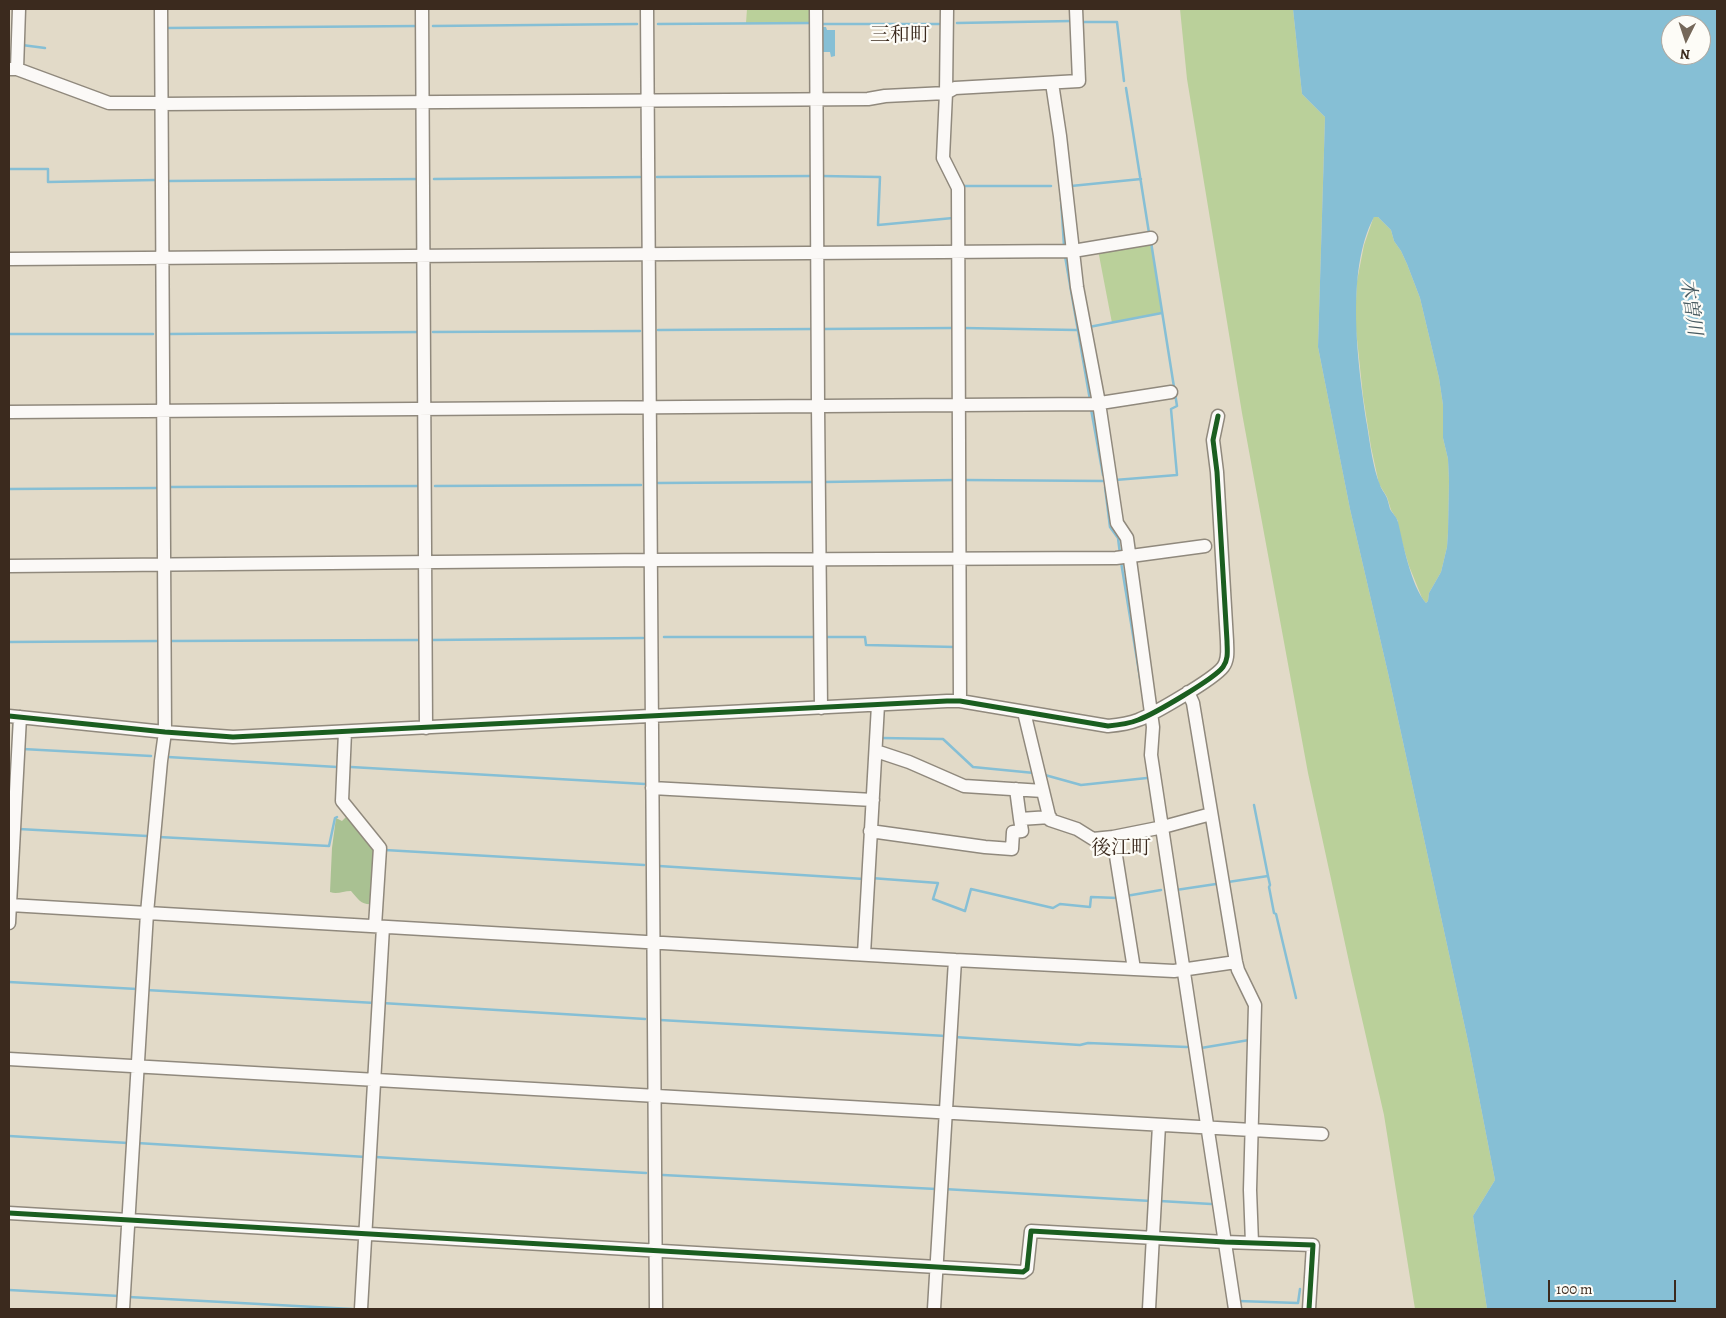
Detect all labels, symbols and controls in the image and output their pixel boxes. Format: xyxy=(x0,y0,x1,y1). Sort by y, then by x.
north arrow xyxy=(1661,15,1711,65)
district label: 三和町 xyxy=(870,24,930,48)
text: N xyxy=(1679,45,1691,64)
water label: 木曽川 xyxy=(1675,277,1705,337)
district label: 後江町 xyxy=(1091,837,1151,861)
scale bar xyxy=(1551,1270,1678,1302)
text: 100 m xyxy=(1556,1279,1593,1299)

